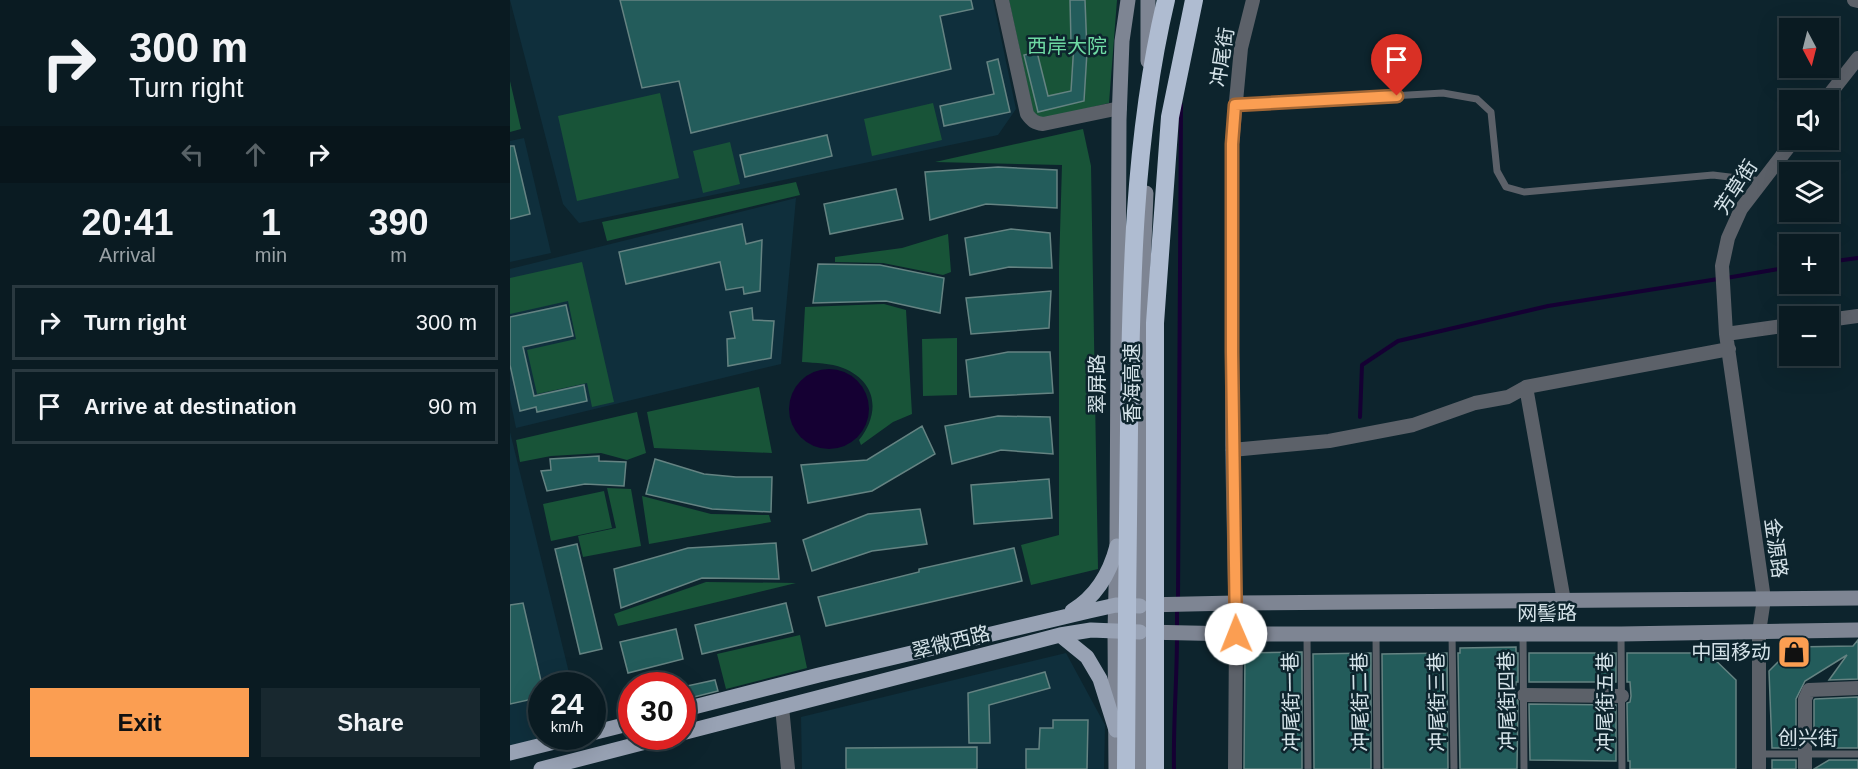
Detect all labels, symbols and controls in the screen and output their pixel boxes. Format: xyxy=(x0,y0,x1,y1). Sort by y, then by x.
north arrow xyxy=(1779,18,1839,78)
map controls xyxy=(1779,18,1839,366)
icon: right xyxy=(30,24,108,102)
text: 300 m xyxy=(129,24,248,71)
street label: 冲尾街 xyxy=(1206,26,1238,88)
pin xyxy=(1371,34,1422,96)
park label: 西岸大院 xyxy=(1027,35,1107,57)
icon: arrive xyxy=(1380,43,1413,76)
text: Turn right xyxy=(129,73,244,103)
button: sound xyxy=(1779,90,1839,150)
icon: left xyxy=(176,138,209,171)
icon: ahead xyxy=(239,138,272,171)
icon: right xyxy=(302,138,335,171)
street label: 芳草街 xyxy=(1710,156,1762,218)
button: layers xyxy=(1779,162,1839,222)
text: 20:41 xyxy=(81,202,173,243)
text: 1 xyxy=(261,202,281,243)
text: 390 xyxy=(368,202,429,243)
button: + xyxy=(1779,234,1839,294)
text: Arrival xyxy=(99,244,156,266)
text: min xyxy=(255,244,287,266)
text: m xyxy=(390,244,407,266)
icon: right xyxy=(33,306,66,339)
button: − xyxy=(1779,306,1839,366)
text: Turn right xyxy=(84,310,186,335)
text: 300 m xyxy=(416,310,477,335)
street label: 香海高速 xyxy=(1121,343,1143,423)
street label: 翠屏路 xyxy=(1086,354,1108,414)
icon: arrive xyxy=(33,390,66,423)
text: Arrive at destination xyxy=(84,394,297,419)
text: 90 m xyxy=(428,394,477,419)
street label: 金源路 xyxy=(1761,517,1791,579)
position arrow xyxy=(1204,602,1268,666)
street label: 网髻路 xyxy=(1517,602,1577,624)
street label: 翠微西路 xyxy=(910,622,992,662)
shop icon: 中国移动 xyxy=(1776,634,1812,670)
place label: 中国移动 xyxy=(1691,641,1771,663)
street label: 冲尾街四巷 xyxy=(1495,651,1519,751)
street label: 冲尾街一巷 xyxy=(1279,652,1303,752)
street label: 冲尾街二巷 xyxy=(1348,652,1372,752)
street label: 冲尾街三巷 xyxy=(1425,652,1449,752)
street label: 冲尾街五巷 xyxy=(1594,652,1616,752)
speed limit sign: 30 xyxy=(618,672,696,750)
text: 24 xyxy=(550,687,584,720)
button: Exit xyxy=(30,688,249,757)
button: Share xyxy=(261,688,480,757)
text: km/h xyxy=(551,718,583,735)
street label: 创兴街 xyxy=(1778,727,1838,749)

